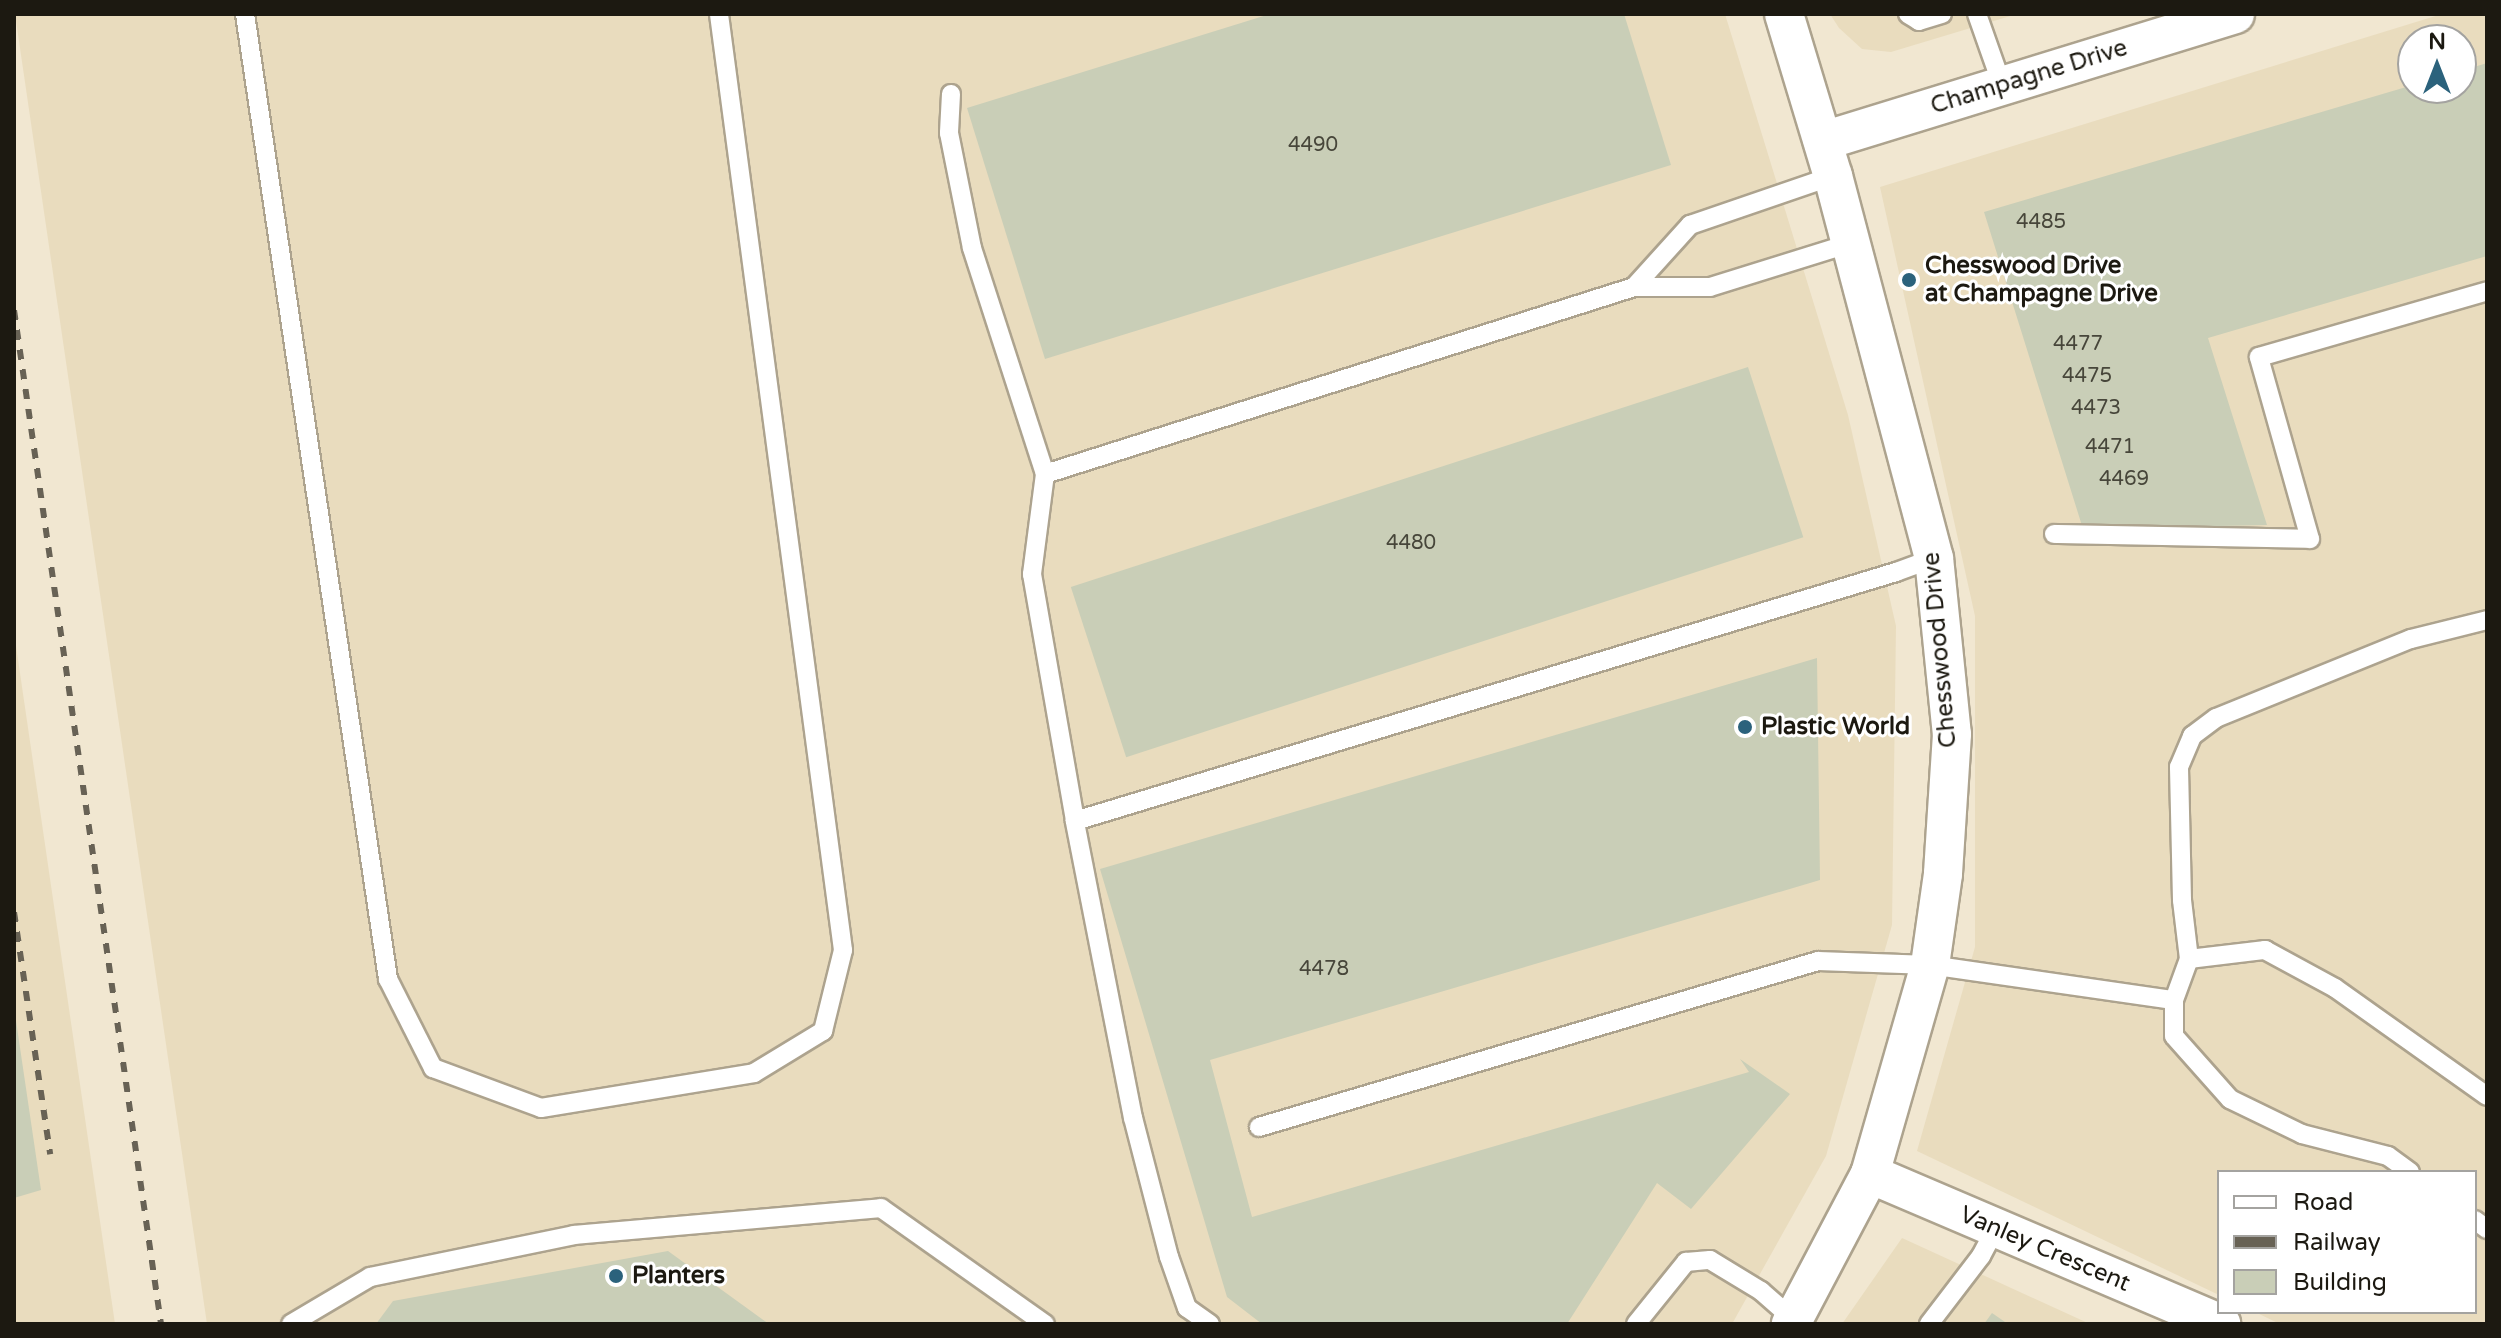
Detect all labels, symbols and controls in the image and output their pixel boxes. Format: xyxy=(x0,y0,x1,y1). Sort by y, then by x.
north arrow xyxy=(2397,24,2477,104)
text: N xyxy=(2428,29,2446,55)
street label: Champagne Drive xyxy=(1927,33,2131,121)
house number: 4490 xyxy=(1288,133,1338,157)
house number: 4485 xyxy=(2016,210,2066,234)
place label: Chesswood Drive at Champagne Drive xyxy=(1925,252,2158,308)
marker: Chesswood Drive at Champagne Drive xyxy=(1900,271,1918,289)
house number: 4477 xyxy=(2053,332,2103,356)
house number: 4475 xyxy=(2062,364,2112,388)
house number: 4473 xyxy=(2071,396,2121,420)
house number: 4471 xyxy=(2085,435,2135,459)
house number: 4469 xyxy=(2099,467,2149,491)
house number: 4480 xyxy=(1386,531,1436,555)
street label: Chesswood Drive xyxy=(1917,551,1963,749)
place label: Plastic World xyxy=(1761,713,1910,741)
marker: Plastic World xyxy=(1736,718,1754,736)
house number: 4478 xyxy=(1299,957,1349,981)
legend xyxy=(2217,1170,2477,1314)
text: Road xyxy=(2293,1188,2353,1217)
street label: Vanley Crescent xyxy=(1956,1200,2134,1298)
text: Railway xyxy=(2293,1228,2381,1257)
place label: Planters xyxy=(632,1262,725,1290)
marker: Planters xyxy=(607,1267,625,1285)
text: Building xyxy=(2293,1268,2387,1297)

